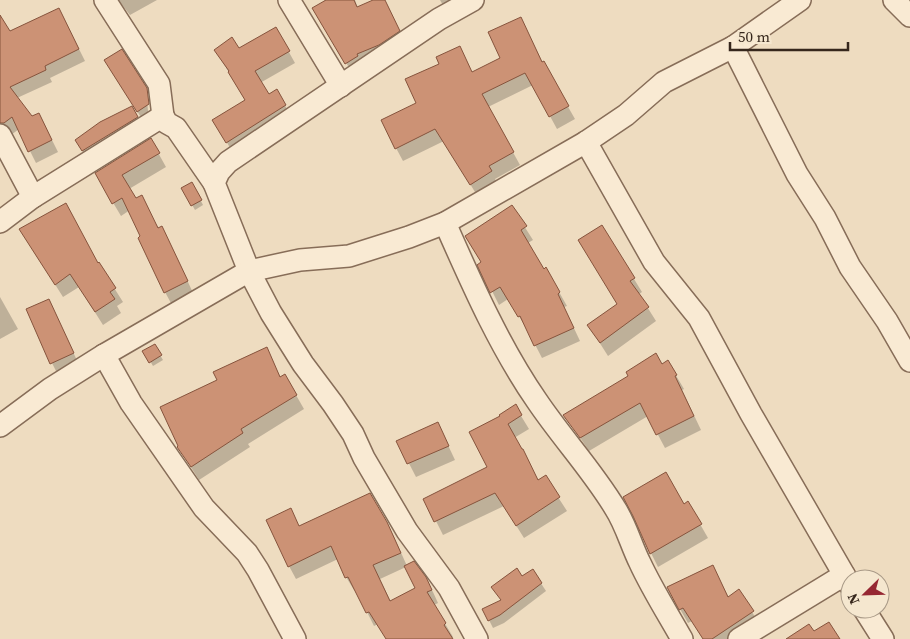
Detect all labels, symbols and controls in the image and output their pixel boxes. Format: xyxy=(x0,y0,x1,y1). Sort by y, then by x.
scale bar xyxy=(730,20,848,52)
text: 50 m xyxy=(738,26,770,47)
north arrow xyxy=(840,569,890,619)
text: N xyxy=(842,590,864,608)

